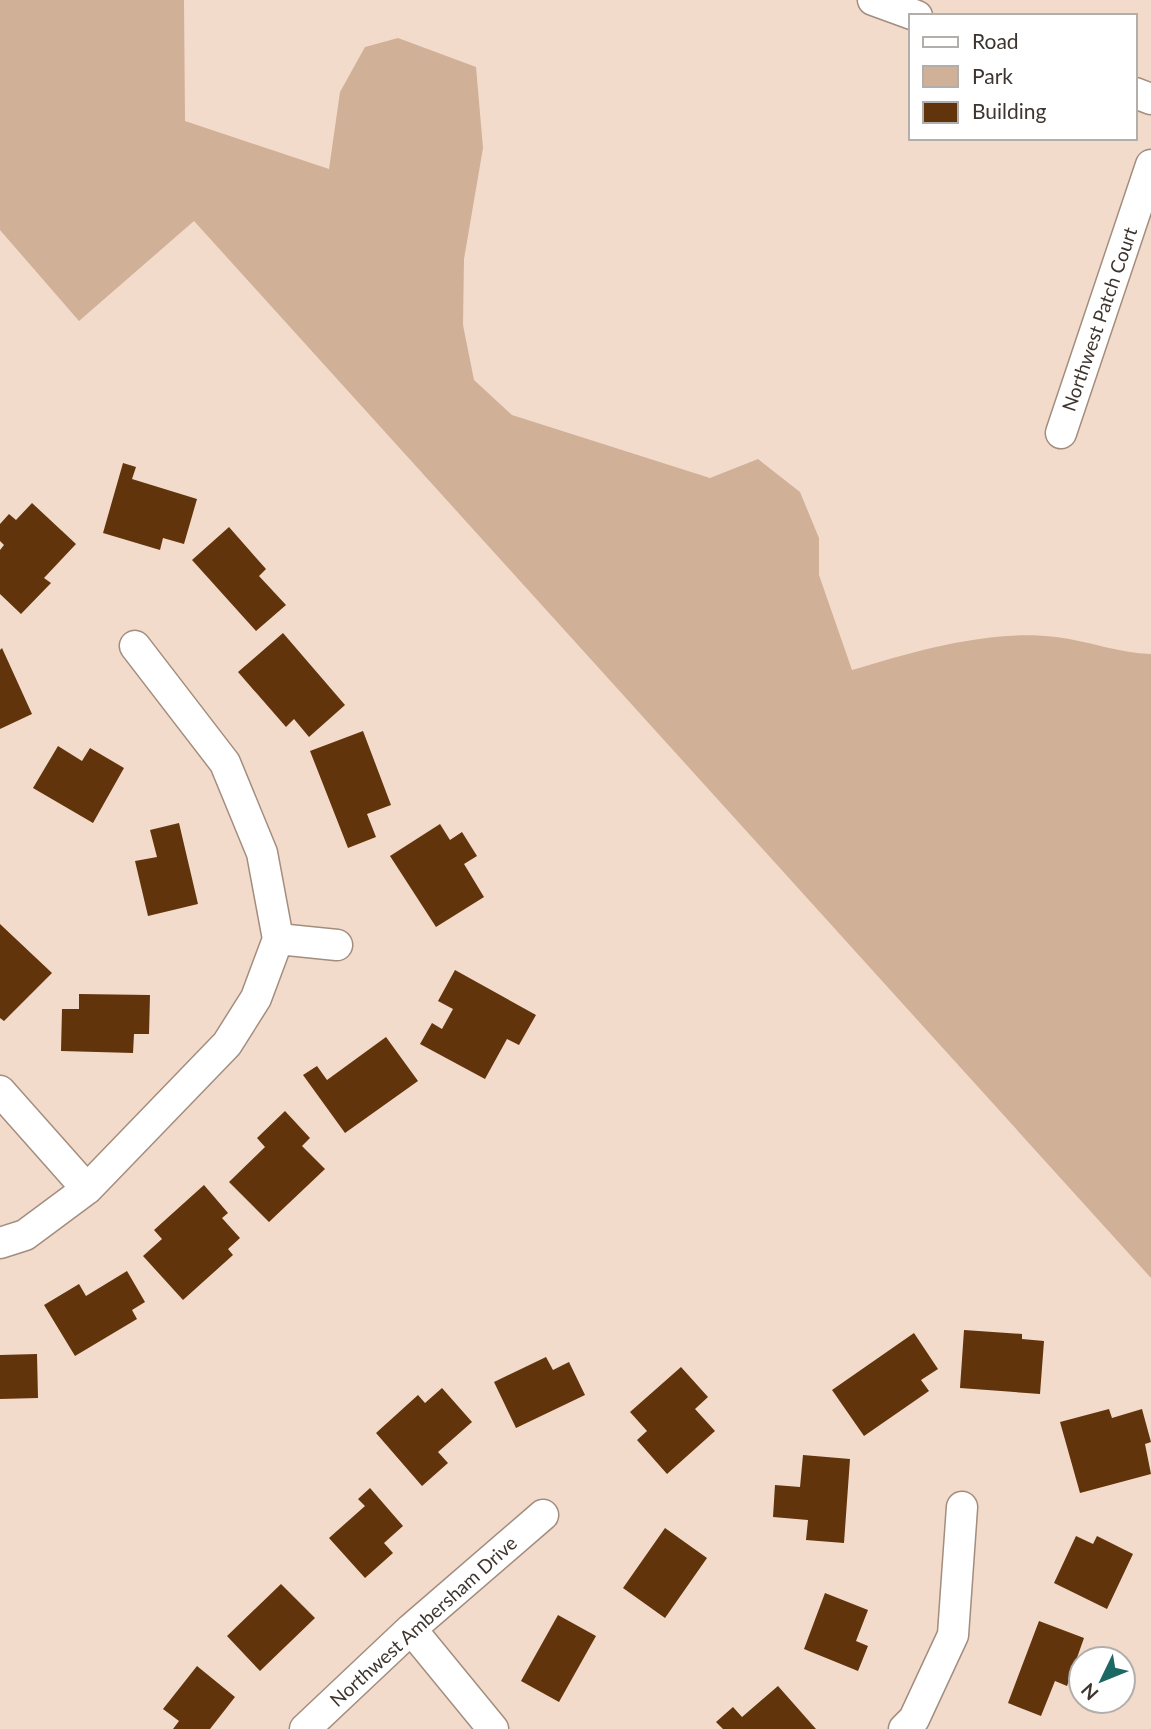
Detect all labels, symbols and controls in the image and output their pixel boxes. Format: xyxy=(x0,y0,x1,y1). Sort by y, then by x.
legend xyxy=(909,14,1137,140)
text: Road xyxy=(972,28,1019,53)
text: Park xyxy=(972,63,1013,88)
text: Building xyxy=(972,98,1047,123)
street label: Northwest Patch Court xyxy=(1057,224,1141,414)
street label: Northwest Ambersham Drive xyxy=(325,1531,521,1711)
north arrow xyxy=(1067,1645,1137,1715)
text: N xyxy=(1076,1679,1103,1705)

